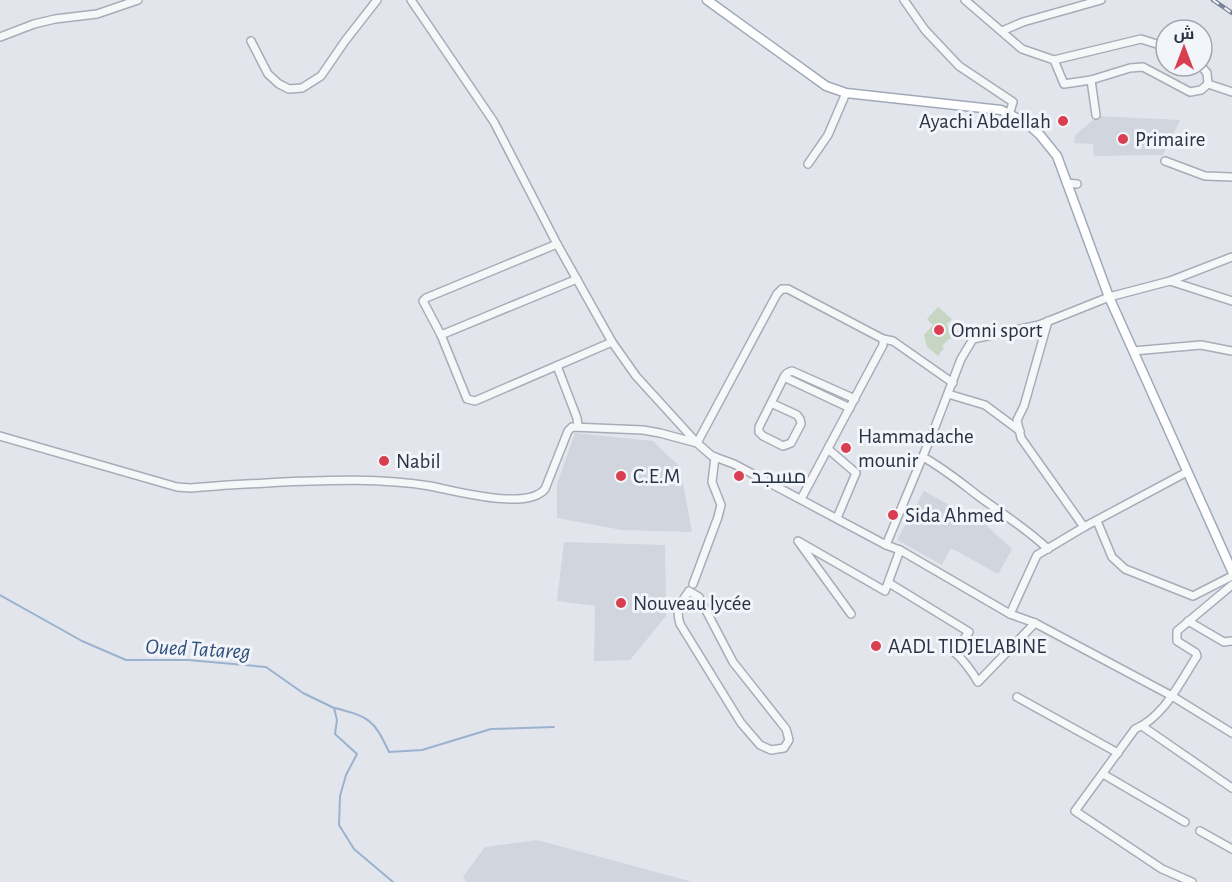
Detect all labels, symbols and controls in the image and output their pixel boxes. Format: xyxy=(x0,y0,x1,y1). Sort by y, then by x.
north arrow xyxy=(1154,18,1214,78)
text: ش xyxy=(1174,25,1194,43)
place label: Ayachi Abdellah xyxy=(919,111,1051,132)
marker: Ayachi Abdellah xyxy=(1056,114,1070,128)
place label: Primaire xyxy=(1135,129,1206,150)
marker: Primaire xyxy=(1116,132,1130,146)
place label: Omni sport xyxy=(951,320,1043,341)
marker: Omni sport xyxy=(932,323,946,337)
place label: Hammadache mounir xyxy=(858,426,974,471)
marker: Hammadache mounir xyxy=(839,441,853,455)
place label: Nabil xyxy=(396,451,441,472)
marker: Nabil xyxy=(377,454,391,468)
place label: C.E.M xyxy=(633,466,680,487)
place label: مسجد xyxy=(751,466,806,487)
marker: C.E.M xyxy=(614,469,628,483)
marker: مسجد xyxy=(732,469,746,483)
place label: Sida Ahmed xyxy=(905,505,1004,526)
marker: Sida Ahmed xyxy=(886,508,900,522)
place label: Nouveau lycée xyxy=(633,593,751,614)
marker: Nouveau lycée xyxy=(614,596,628,610)
water label: Oued Tatareg xyxy=(145,635,251,663)
place label: AADL TIDJELABINE xyxy=(888,636,1046,657)
marker: AADL TIDJELABINE xyxy=(869,639,883,653)

